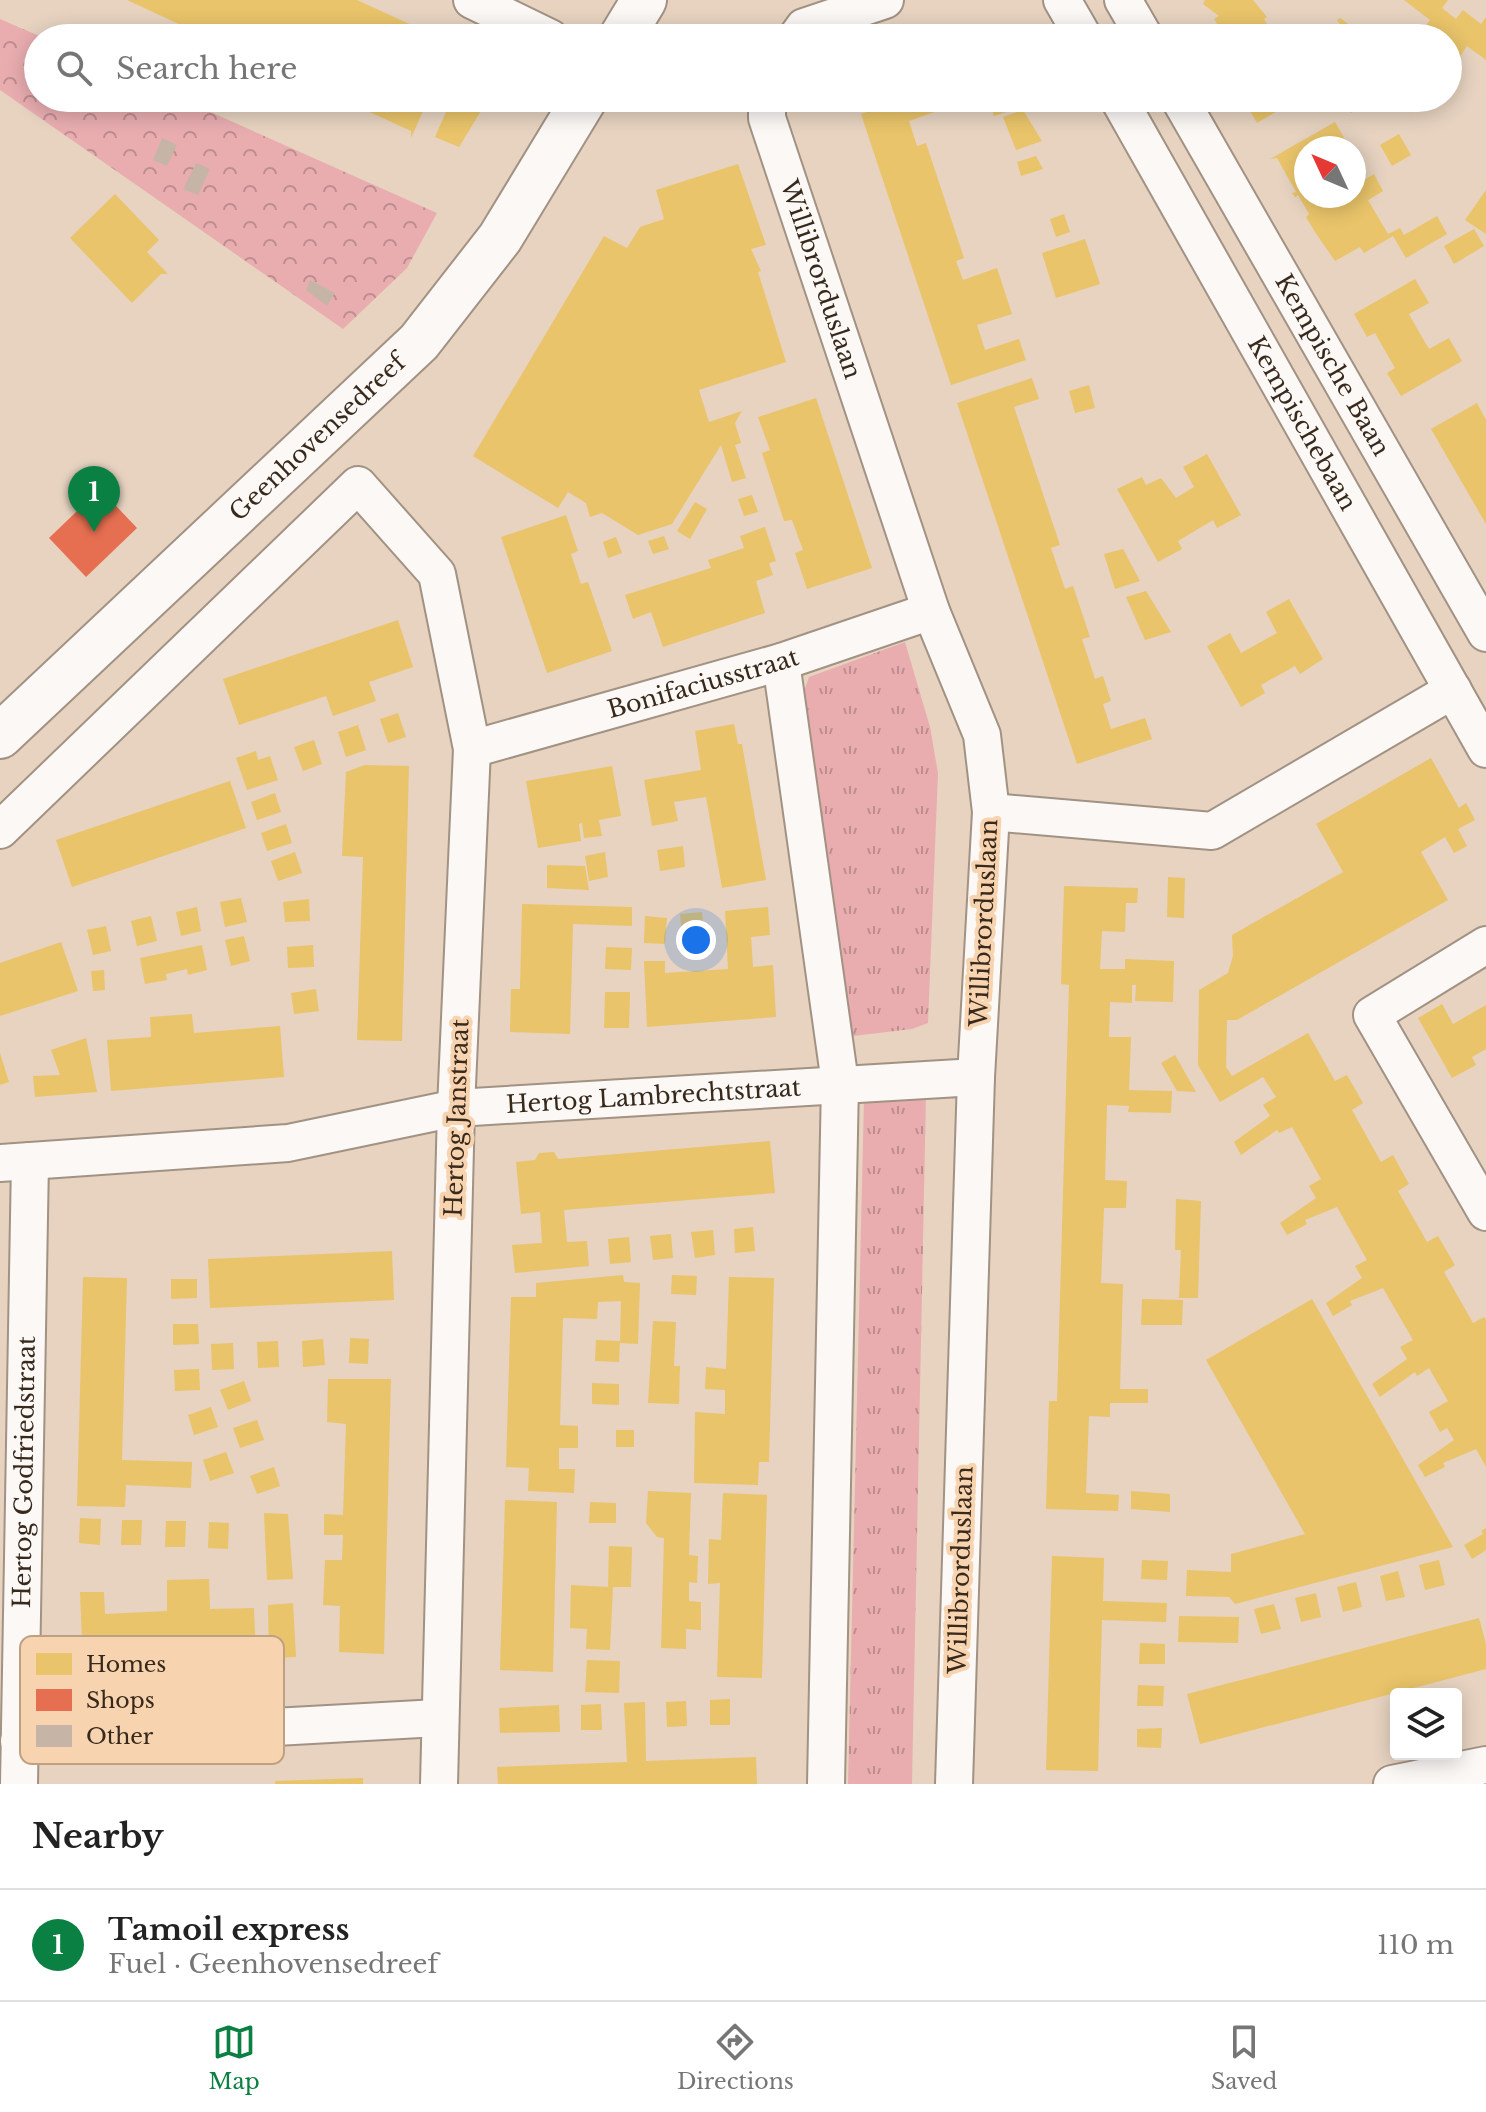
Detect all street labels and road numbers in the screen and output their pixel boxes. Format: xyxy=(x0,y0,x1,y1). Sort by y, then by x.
street label: Willibrorduslaan xyxy=(774,175,868,382)
street label: Kempische Baan xyxy=(1269,269,1396,461)
street label: Kempischebaan xyxy=(1242,331,1363,515)
street label: Geenhovensedreef xyxy=(223,345,413,527)
street label: Bonifaciusstraat xyxy=(604,642,802,724)
street label: Willibrorduslaan xyxy=(964,818,1003,1029)
street label: Hertog Janstraat xyxy=(439,1018,474,1218)
street label: Hertog Lambrechtstraat xyxy=(505,1072,802,1119)
street label: Hertog Godfriedstraat xyxy=(7,1336,41,1608)
street label: Willibrorduslaan xyxy=(942,1466,979,1675)

